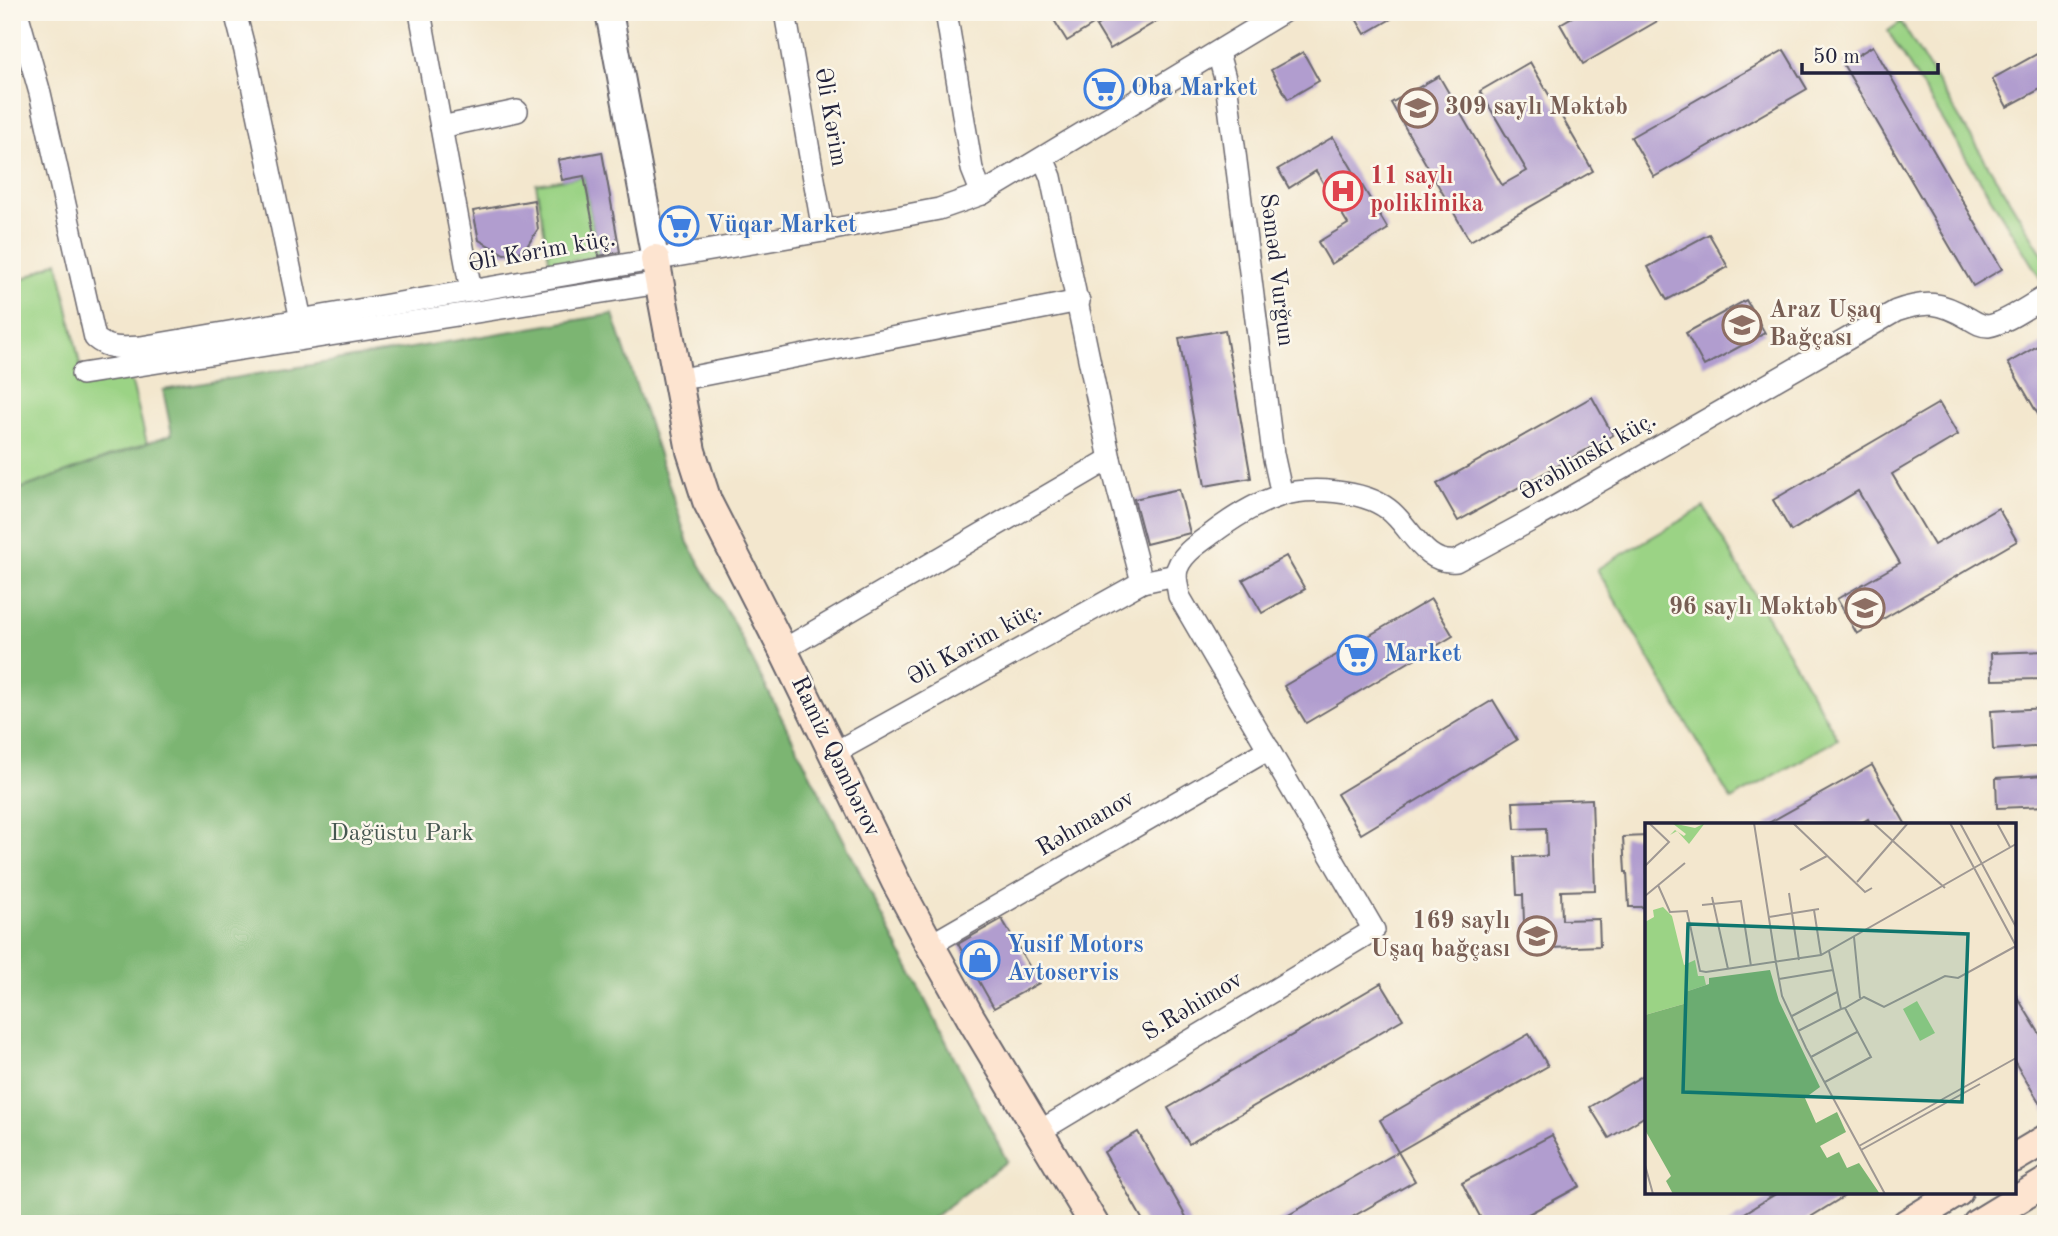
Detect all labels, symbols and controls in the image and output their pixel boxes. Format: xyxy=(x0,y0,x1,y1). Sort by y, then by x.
scale bar xyxy=(1802,32,1939,76)
text: 50 m xyxy=(1813,47,1860,68)
street label: Əli Kərim xyxy=(809,66,851,168)
supermarket icon: Oba Market xyxy=(1083,68,1125,110)
place label: Oba Market xyxy=(1131,77,1257,101)
school or university icon: 309 saylı Məktəb xyxy=(1397,87,1439,129)
place label: 309 saylı Məktəb xyxy=(1445,96,1628,120)
place label: 11 saylı poliklinika xyxy=(1370,165,1484,217)
hospital icon: 11 saylı poliklinika xyxy=(1322,170,1364,212)
street label: Səməd Vurğun xyxy=(1255,192,1297,348)
supermarket icon: Vüqar Market xyxy=(658,205,700,247)
place label: Vüqar Market xyxy=(706,214,857,238)
street label: Əli Kərim küç. xyxy=(466,227,618,277)
place label: Araz Uşaq Bağçası xyxy=(1769,299,1882,351)
school or university icon: Araz Uşaq Bağçası xyxy=(1721,304,1763,346)
street label: Ərəblinski küç. xyxy=(1515,408,1661,506)
school or university icon: 96 saylı Məktəb xyxy=(1844,587,1886,629)
place label: 96 saylı Məktəb xyxy=(1669,596,1838,620)
street label: Əli Kərim küç. xyxy=(904,597,1046,691)
supermarket icon: Market xyxy=(1336,634,1378,676)
place label: Market xyxy=(1384,643,1462,667)
street label: Ramiz Qəmbərov xyxy=(786,673,884,841)
street label: Rəhmanov xyxy=(1033,786,1139,862)
park label: Dağüstu Park xyxy=(330,822,474,846)
inset map xyxy=(1645,823,2016,1194)
place label: 169 saylı Uşaq bağçası xyxy=(1370,910,1510,962)
school or university icon: 169 saylı Uşaq bağçası xyxy=(1516,915,1558,957)
place label: Yusif Motors Avtoservis xyxy=(1007,934,1144,986)
shop icon: Yusif Motors Avtoservis xyxy=(959,939,1001,981)
street label: S.Rəhimov xyxy=(1139,968,1247,1046)

